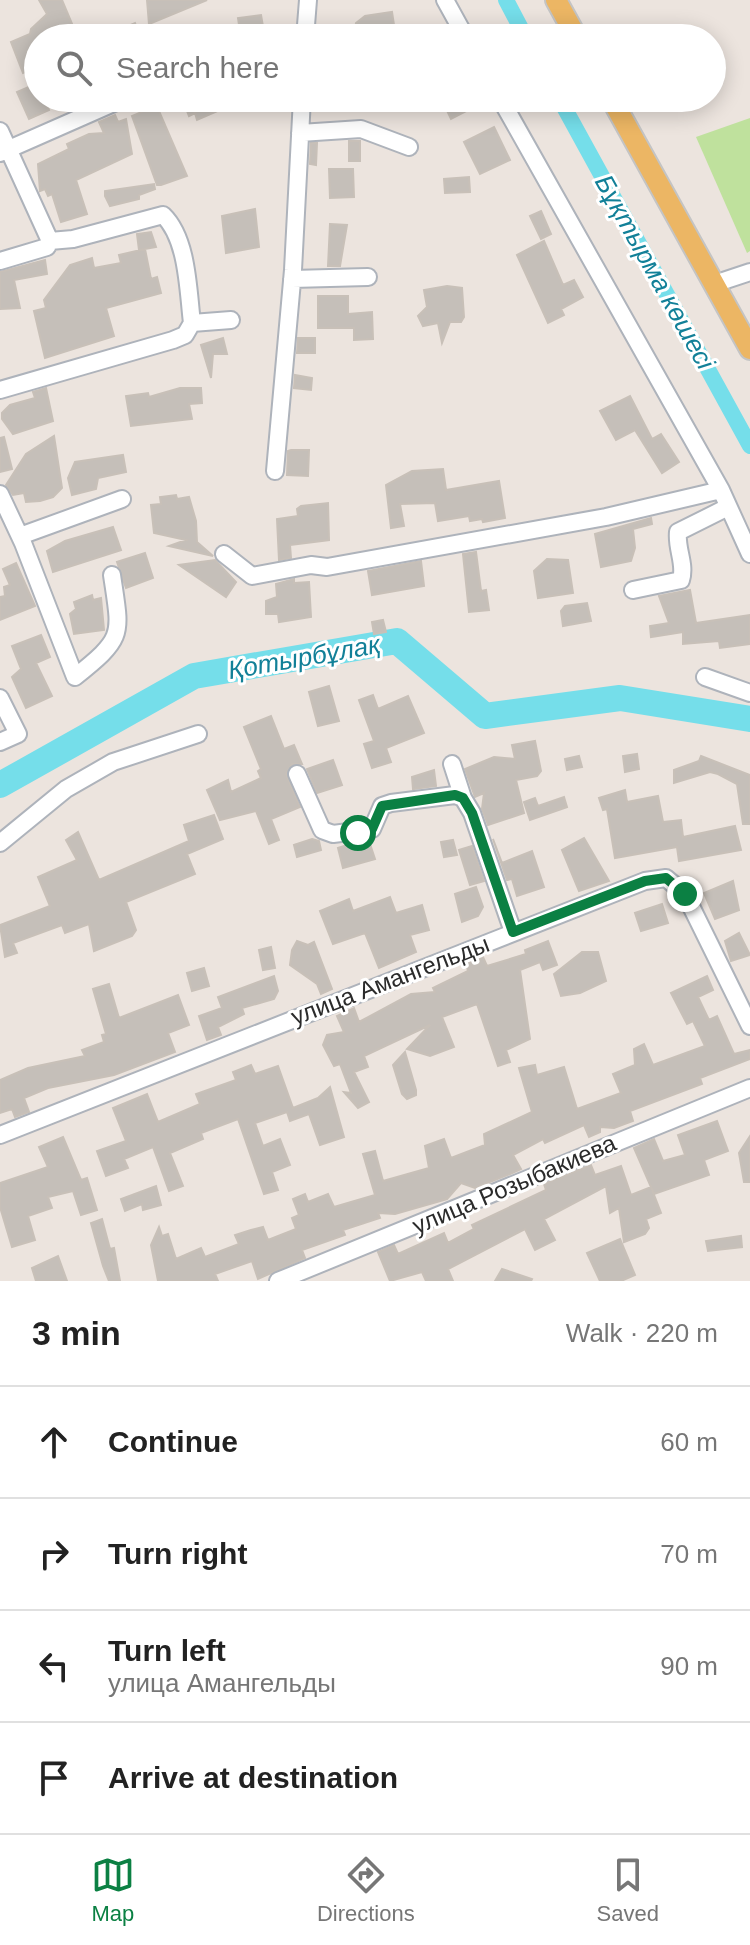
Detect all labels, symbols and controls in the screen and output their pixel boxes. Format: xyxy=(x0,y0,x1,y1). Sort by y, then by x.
search box xyxy=(24,24,726,112)
icon: search xyxy=(52,46,96,90)
text: Search here xyxy=(116,51,279,84)
water label: Бұқтырма көшесі xyxy=(589,169,722,376)
water label: Қотырбұлақ xyxy=(226,629,384,685)
route start xyxy=(340,815,376,851)
route end xyxy=(667,876,703,912)
street label: улица Амангельды xyxy=(287,930,493,1030)
street label: улица Розыбакиева xyxy=(408,1129,620,1239)
text: 3 min xyxy=(32,1314,121,1352)
text: Walk · 220 m xyxy=(566,1318,718,1348)
icon: ahead xyxy=(32,1420,76,1464)
text: Continue xyxy=(108,1425,238,1458)
text: 60 m xyxy=(660,1427,718,1457)
icon: right xyxy=(32,1532,76,1576)
text: Turn right xyxy=(108,1537,247,1570)
text: 70 m xyxy=(660,1539,718,1569)
text: Turn left xyxy=(108,1634,226,1667)
icon: left xyxy=(32,1644,76,1688)
text: 90 m xyxy=(660,1651,718,1681)
text: улица Амангельды xyxy=(108,1668,336,1698)
icon: arrive xyxy=(32,1756,76,1800)
text: Arrive at destination xyxy=(108,1761,398,1794)
tab: Map xyxy=(91,1853,135,1927)
tab: Directions xyxy=(317,1853,415,1927)
tab: Saved xyxy=(597,1853,659,1927)

